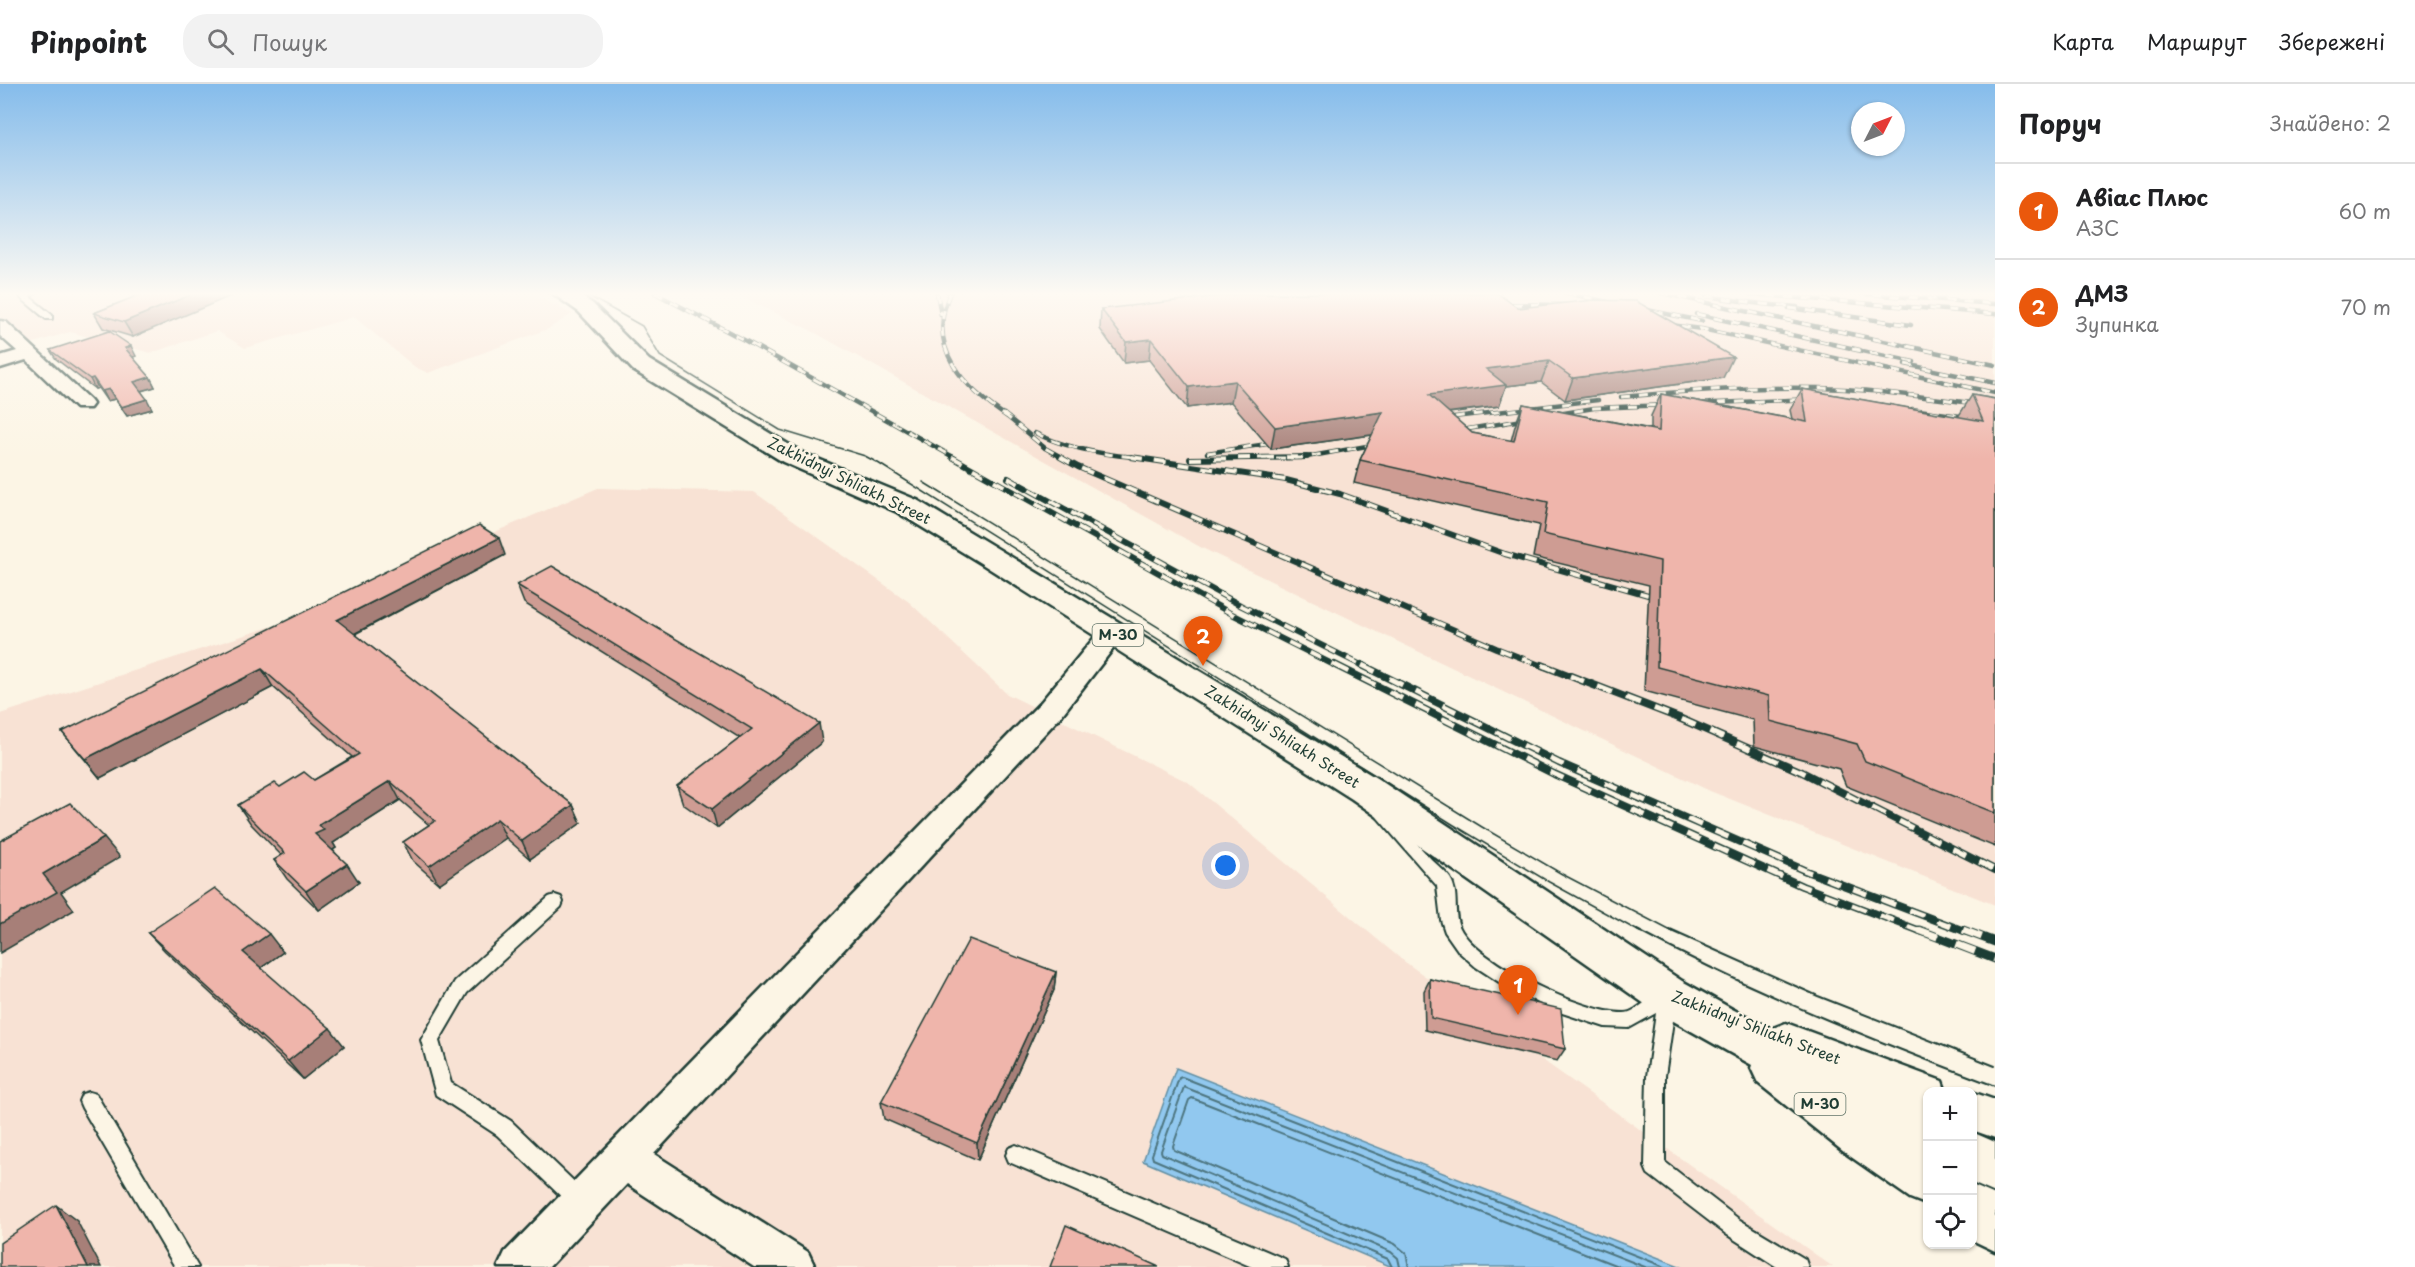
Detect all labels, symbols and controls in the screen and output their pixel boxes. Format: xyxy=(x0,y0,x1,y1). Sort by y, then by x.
search box xyxy=(183,14,603,68)
text: Pinpoint xyxy=(30,20,147,63)
icon: search xyxy=(204,25,237,58)
text: Пошук xyxy=(252,25,327,58)
text: Карта xyxy=(2052,25,2114,57)
text: Маршрут xyxy=(2147,25,2246,57)
text: Збережені xyxy=(2279,25,2385,57)
north arrow xyxy=(1851,102,1905,156)
text: Поруч xyxy=(2019,104,2102,143)
text: Знайдено: 2 xyxy=(2270,108,2391,138)
text: Авіас Плюс xyxy=(2076,180,2208,213)
text: 1 xyxy=(2034,196,2043,226)
text: 60 m xyxy=(2339,196,2391,226)
text: АЗС xyxy=(2076,213,2119,243)
text: ДМЗ xyxy=(2076,276,2129,309)
text: 2 xyxy=(2031,292,2046,322)
text: 70 m xyxy=(2341,292,2391,322)
text: Зупинка xyxy=(2076,309,2159,339)
street label: Zakhidnyi Shliakh Street xyxy=(764,430,935,529)
pin: 2 xyxy=(1184,616,1222,666)
road number: М-30 xyxy=(1092,624,1144,646)
street label: Zakhidnyi Shliakh Street xyxy=(1201,679,1365,793)
your location xyxy=(1211,851,1240,880)
pin: 1 xyxy=(1498,966,1538,1015)
street label: Zakhidnyi Shliakh Street xyxy=(1669,984,1844,1069)
map controls xyxy=(1923,1087,1977,1249)
button: + xyxy=(1923,1087,1977,1141)
road number: М-30 xyxy=(1794,1093,1846,1115)
button: − xyxy=(1923,1141,1977,1195)
button: locate xyxy=(1923,1195,1977,1249)

